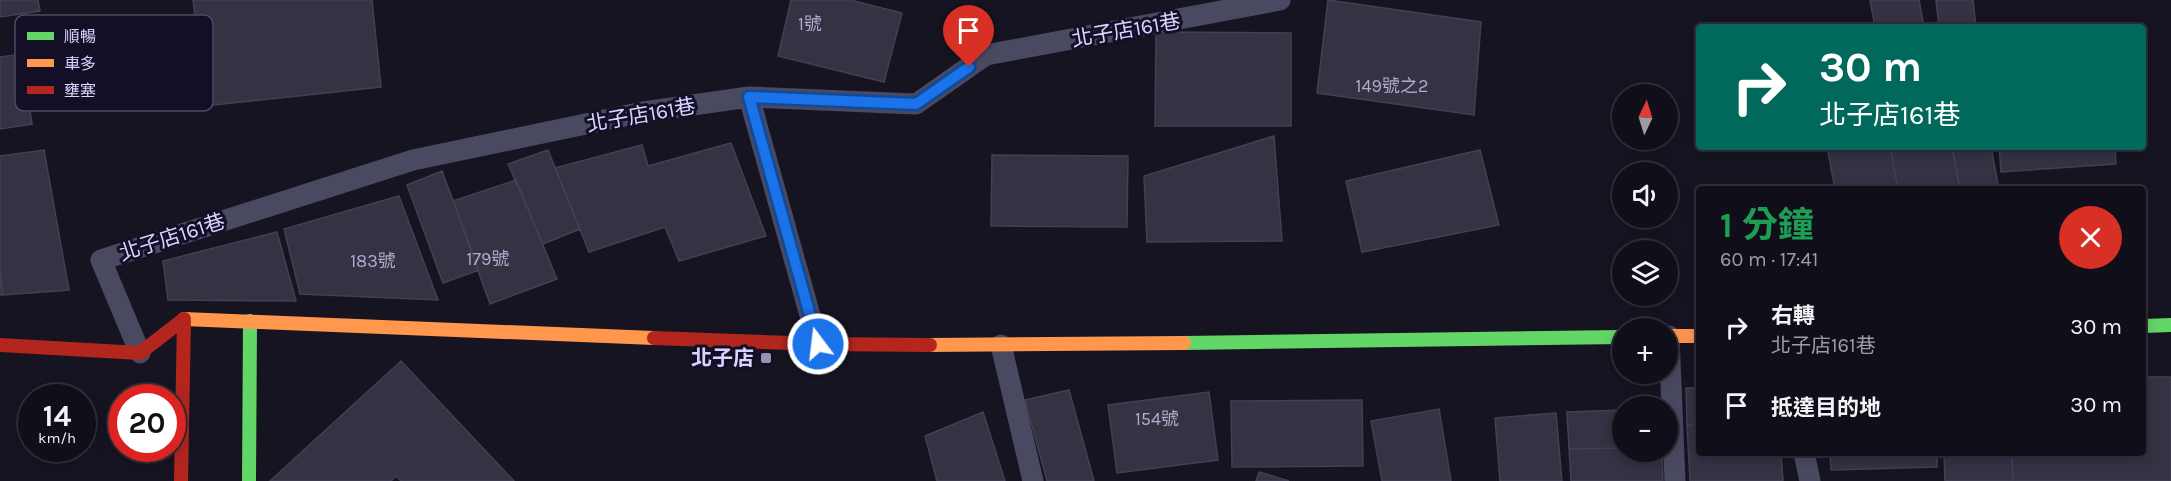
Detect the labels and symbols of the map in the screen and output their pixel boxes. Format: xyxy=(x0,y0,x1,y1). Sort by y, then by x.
pin xyxy=(943,5,994,67)
street label: 北子店161巷 xyxy=(1070,9,1182,51)
house number: 1號 xyxy=(798,13,822,35)
legend xyxy=(15,15,213,111)
text: 順暢 xyxy=(64,27,96,46)
text: 車多 xyxy=(64,54,96,73)
house number: 149號之2 xyxy=(1356,75,1428,97)
text: 壅塞 xyxy=(64,81,96,100)
north arrow xyxy=(1612,84,1678,150)
street label: 北子店161巷 xyxy=(585,94,697,136)
street label: 北子店161巷 xyxy=(116,209,228,265)
house number: 179號 xyxy=(467,248,509,270)
house number: 183號 xyxy=(350,250,396,272)
position arrow xyxy=(786,312,850,376)
place label: 北子店 xyxy=(691,346,754,370)
marker: 北子店 xyxy=(759,351,773,365)
speed limit sign: 20 xyxy=(108,384,186,462)
house number: 154號 xyxy=(1135,408,1179,430)

